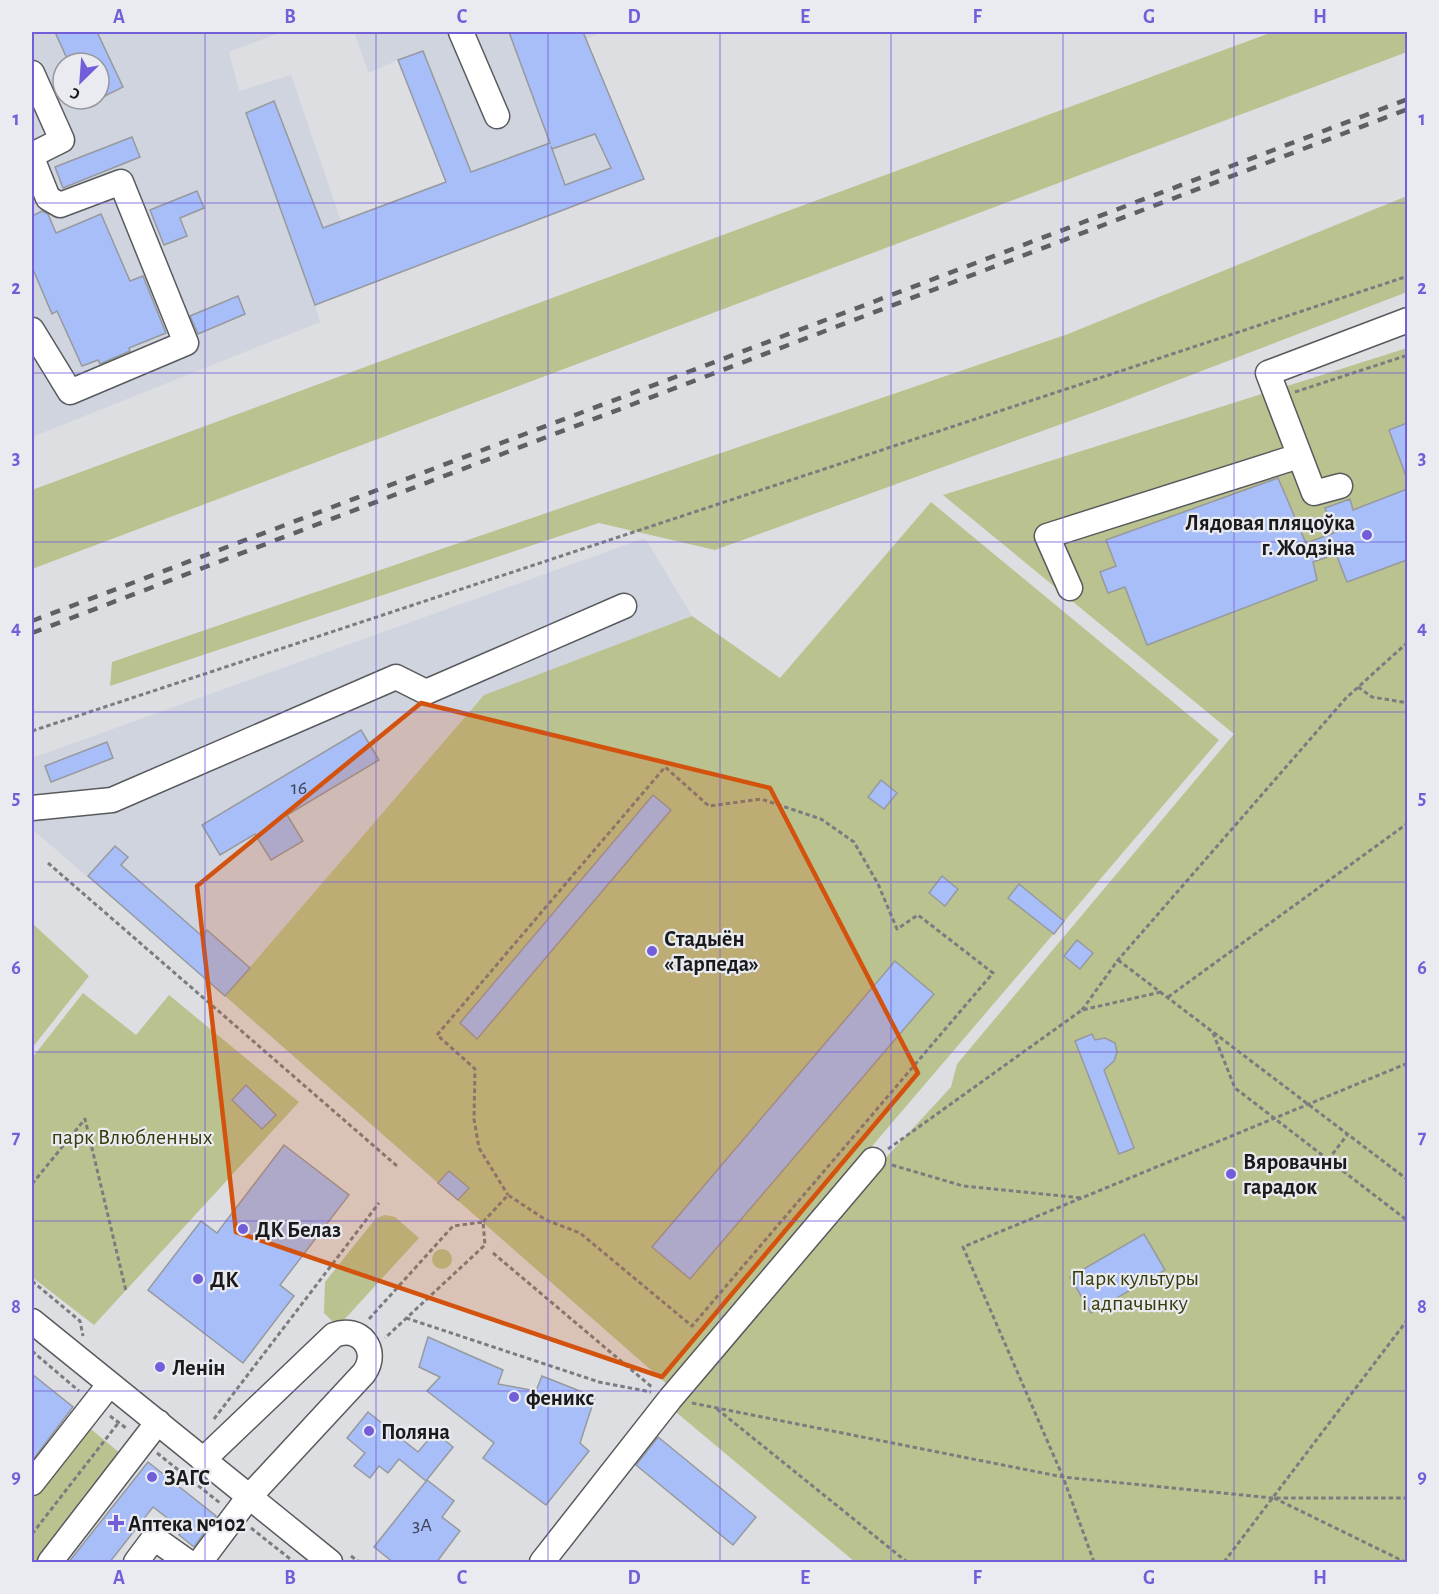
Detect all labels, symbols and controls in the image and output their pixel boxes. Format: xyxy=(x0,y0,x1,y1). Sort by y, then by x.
text: A xyxy=(113,7,125,27)
text: B xyxy=(284,7,296,27)
text: C xyxy=(457,7,468,27)
text: D xyxy=(627,7,641,27)
text: E xyxy=(800,7,810,27)
text: F xyxy=(972,7,982,27)
text: G xyxy=(1143,7,1155,27)
text: H xyxy=(1313,7,1327,27)
north arrow xyxy=(51,51,111,111)
text: С xyxy=(68,85,82,103)
text: 1 xyxy=(12,109,20,129)
text: 1 xyxy=(1418,109,1426,129)
text: 2 xyxy=(11,278,21,298)
text: 2 xyxy=(1417,278,1427,298)
text: 3 xyxy=(12,448,20,468)
text: 3 xyxy=(1418,448,1426,468)
place label: Лядовая пляцоўка г. Жодзіна xyxy=(1185,512,1355,559)
marker: Лядовая пляцоўка г. Жодзіна xyxy=(1360,528,1374,542)
text: 4 xyxy=(11,618,21,638)
text: 4 xyxy=(1417,618,1427,638)
house number: 16 xyxy=(291,778,307,798)
text: 5 xyxy=(12,788,20,808)
text: 5 xyxy=(1418,788,1426,808)
place label: Стадыён «Тарпеда» xyxy=(664,928,759,975)
marker: Стадыён «Тарпеда» xyxy=(645,944,659,958)
text: 6 xyxy=(11,958,21,978)
text: 6 xyxy=(1417,958,1427,978)
park label: парк Влюбленных xyxy=(51,1126,213,1148)
text: 7 xyxy=(12,1127,21,1147)
text: 7 xyxy=(1418,1127,1427,1147)
place label: Вяровачны гарадок xyxy=(1243,1151,1348,1198)
marker: Вяровачны гарадок xyxy=(1224,1167,1238,1181)
place label: ДК Белаз xyxy=(255,1219,341,1241)
marker: ДК Белаз xyxy=(236,1222,250,1236)
park label: Парк культуры і адпачынку xyxy=(1071,1267,1199,1314)
place label: ДК xyxy=(210,1269,239,1291)
marker: ДК xyxy=(191,1272,205,1286)
text: 8 xyxy=(11,1297,21,1317)
text: 8 xyxy=(1417,1297,1427,1317)
place label: Ленін xyxy=(172,1357,225,1379)
marker: Ленін xyxy=(153,1360,167,1374)
place label: феникс xyxy=(526,1387,594,1409)
marker: феникс xyxy=(507,1390,521,1404)
place label: Поляна xyxy=(381,1421,450,1443)
marker: Поляна xyxy=(362,1424,376,1438)
text: 9 xyxy=(11,1467,21,1487)
place label: ЗАГС xyxy=(164,1467,210,1489)
text: 9 xyxy=(1417,1467,1427,1487)
marker: ЗАГС xyxy=(145,1470,159,1484)
place label: Аптека №102 xyxy=(128,1513,246,1535)
house number: 3А xyxy=(412,1515,432,1535)
marker: Аптека №102 xyxy=(109,1516,123,1530)
text: A xyxy=(113,1568,125,1588)
text: B xyxy=(284,1568,296,1588)
text: C xyxy=(457,1568,468,1588)
text: D xyxy=(627,1568,641,1588)
text: E xyxy=(800,1568,810,1588)
text: F xyxy=(972,1568,982,1588)
text: G xyxy=(1143,1568,1155,1588)
text: H xyxy=(1313,1568,1327,1588)

